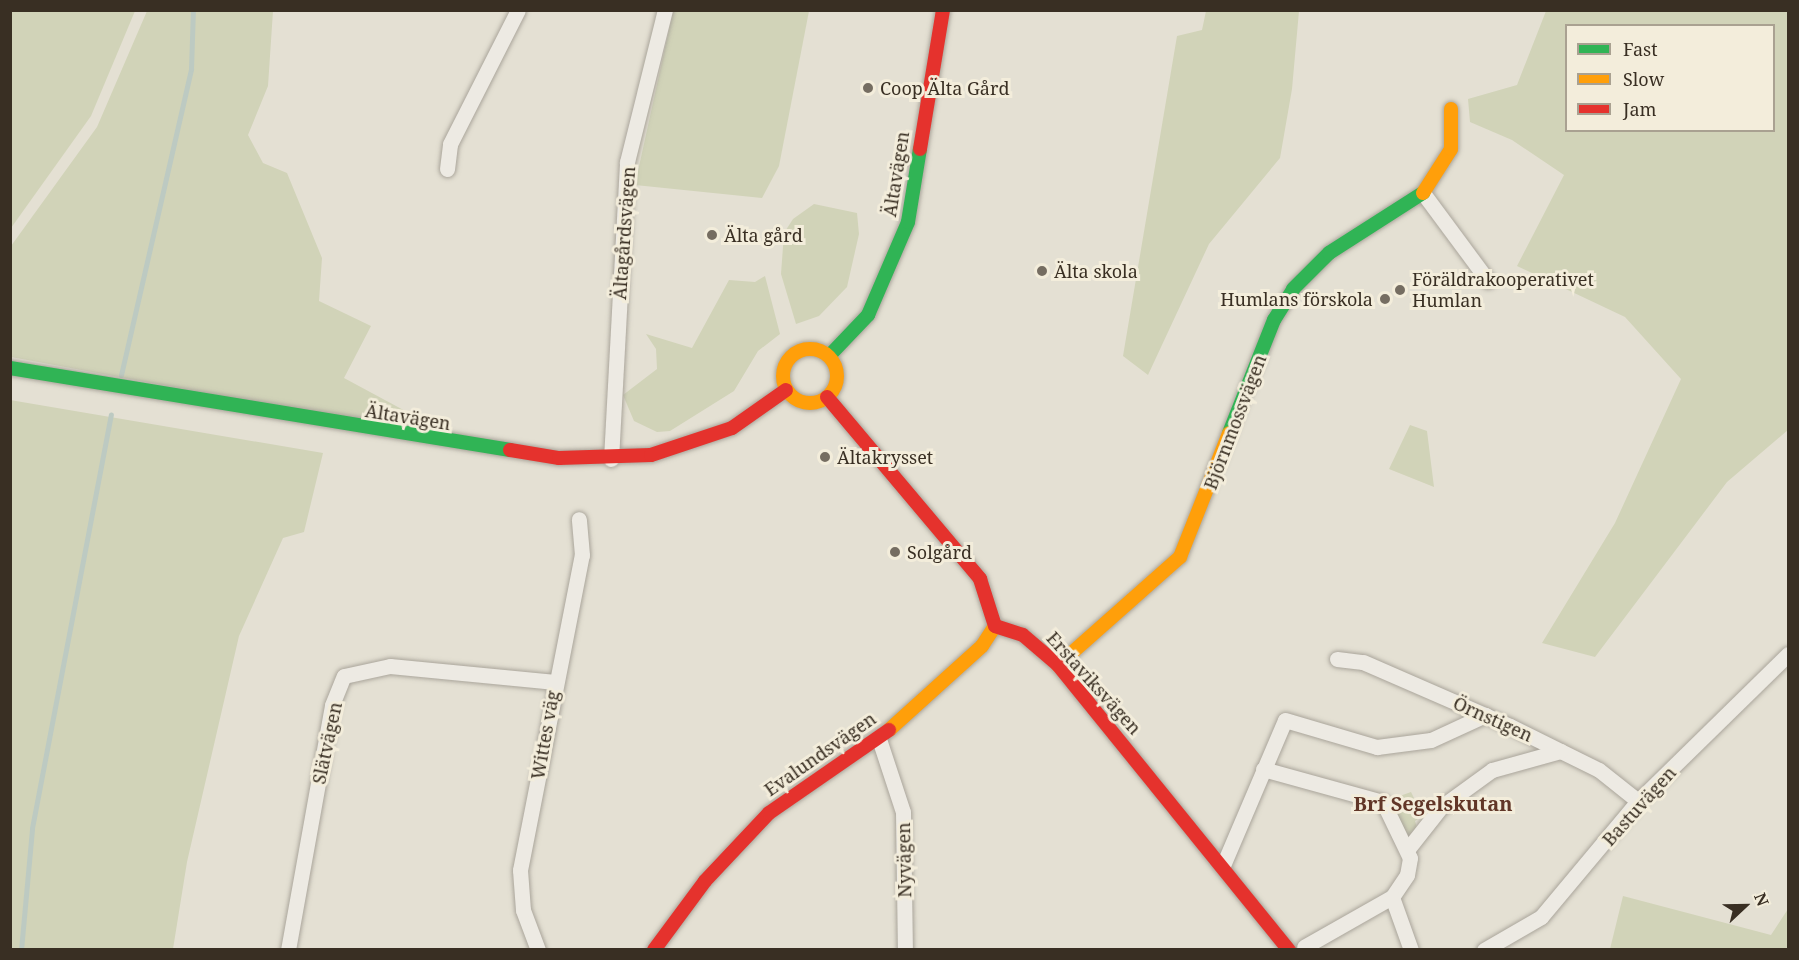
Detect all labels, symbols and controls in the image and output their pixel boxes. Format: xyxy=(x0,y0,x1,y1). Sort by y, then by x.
legend xyxy=(1565,24,1775,132)
text: Fast xyxy=(1623,37,1658,61)
text: Slow xyxy=(1623,67,1664,91)
place label: Coop Älta Gård xyxy=(880,77,1009,99)
marker: Coop Älta Gård xyxy=(861,81,875,95)
text: Jam xyxy=(1623,97,1657,121)
street label: Ältavägen xyxy=(879,130,913,218)
street label: Ältagårdsvägen xyxy=(609,166,639,300)
place label: Älta gård xyxy=(724,224,803,246)
marker: Älta gård xyxy=(705,228,719,242)
place label: Älta skola xyxy=(1054,260,1138,282)
marker: Älta skola xyxy=(1035,264,1049,278)
place label: Föräldrakooperativet Humlan xyxy=(1412,269,1594,312)
marker: Föräldrakooperativet Humlan xyxy=(1393,283,1407,297)
place label: Humlans förskola xyxy=(1220,288,1373,310)
marker: Humlans förskola xyxy=(1378,292,1392,306)
street label: Björnmossvägen xyxy=(1199,351,1271,493)
street label: Ältavägen xyxy=(364,400,452,434)
place label: Ältakrysset xyxy=(837,446,933,468)
marker: Ältakrysset xyxy=(818,450,832,464)
place label: Solgård xyxy=(907,541,972,563)
marker: Solgård xyxy=(888,545,902,559)
street label: Erstaviksvägen xyxy=(1042,627,1146,739)
street label: Wittes väg xyxy=(527,689,563,781)
street label: Örnstigen xyxy=(1450,692,1536,746)
street label: Slätvägen xyxy=(308,700,346,786)
street label: Evalundsvägen xyxy=(760,708,880,800)
street label: Bastuvägen xyxy=(1598,762,1680,850)
district label: Brf Segelskutan xyxy=(1353,791,1513,815)
street label: Nyvägen xyxy=(893,822,915,898)
north arrow xyxy=(1715,876,1775,936)
text: N xyxy=(1749,889,1774,909)

